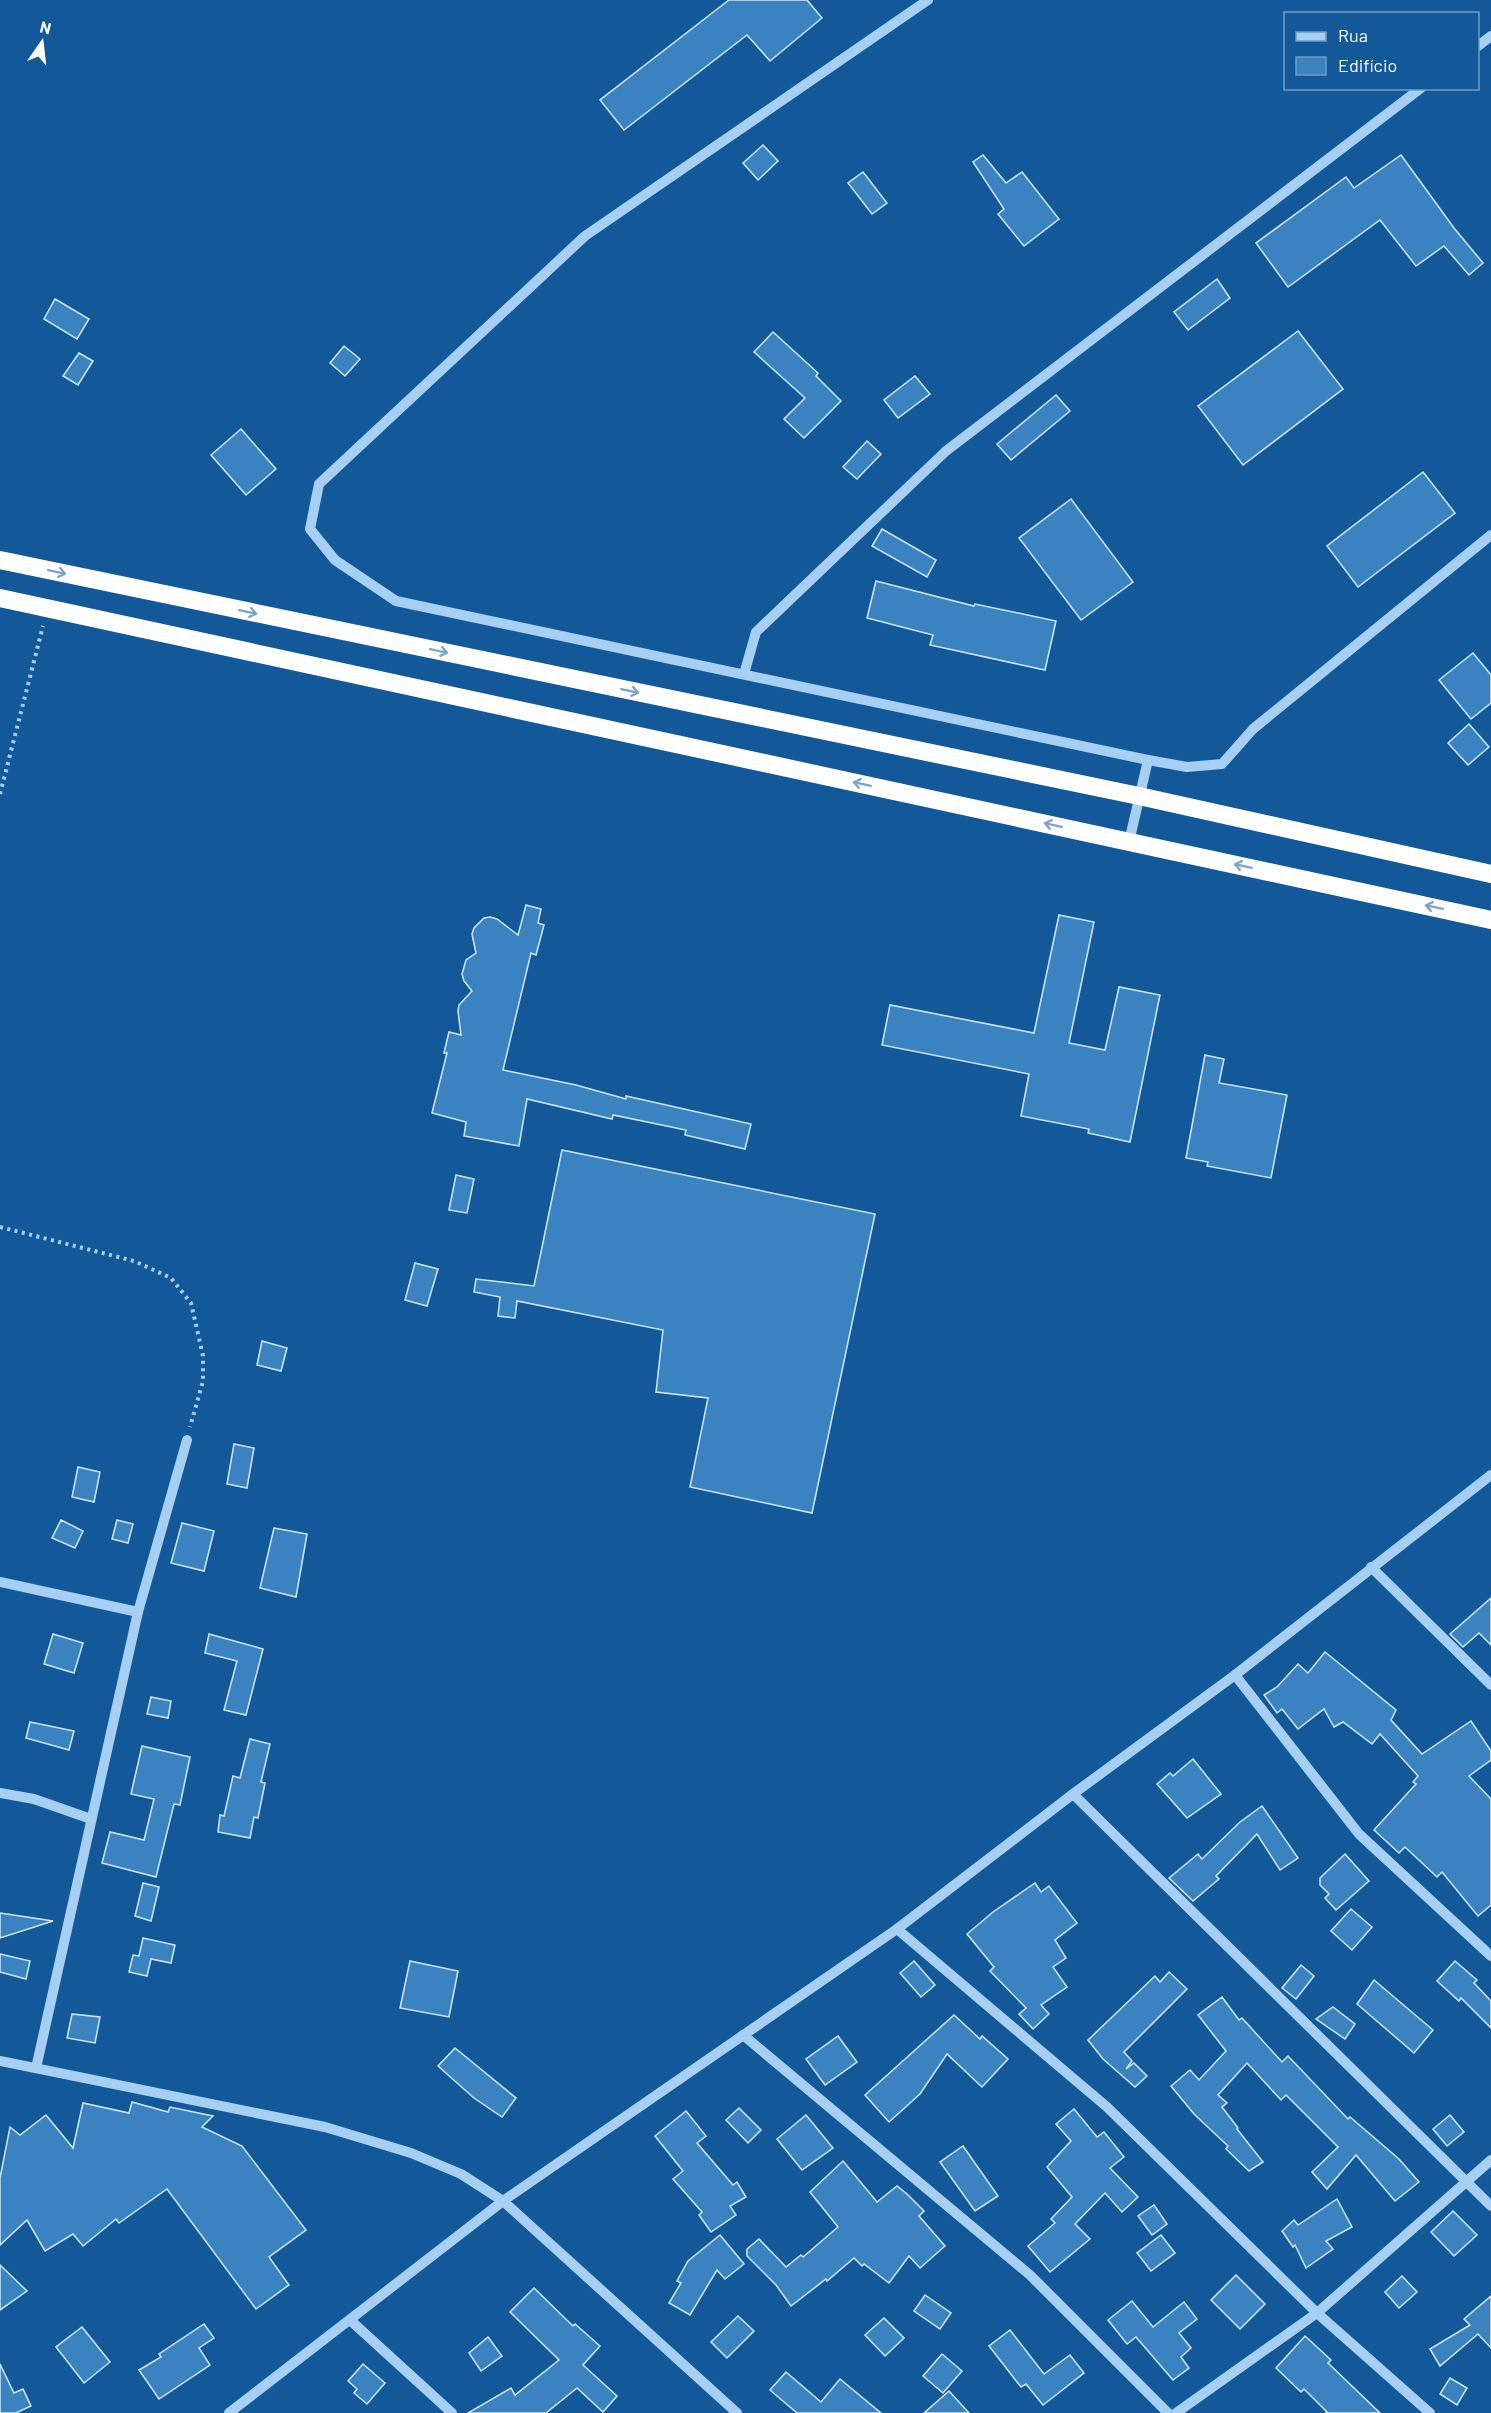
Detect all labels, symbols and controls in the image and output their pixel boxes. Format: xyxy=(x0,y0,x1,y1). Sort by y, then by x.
north arrow xyxy=(12,12,72,72)
legend xyxy=(1284,12,1479,90)
text: N xyxy=(38,16,53,37)
text: Rua xyxy=(1338,24,1368,46)
text: Edifício xyxy=(1338,54,1397,76)
one-way arrow xyxy=(47,567,67,578)
one-way arrow xyxy=(238,606,257,618)
one-way arrow xyxy=(429,646,448,657)
one-way arrow xyxy=(620,686,639,697)
one-way arrow xyxy=(853,777,872,789)
one-way arrow xyxy=(1043,819,1063,830)
one-way arrow xyxy=(1234,860,1253,871)
one-way arrow xyxy=(1425,901,1444,913)

